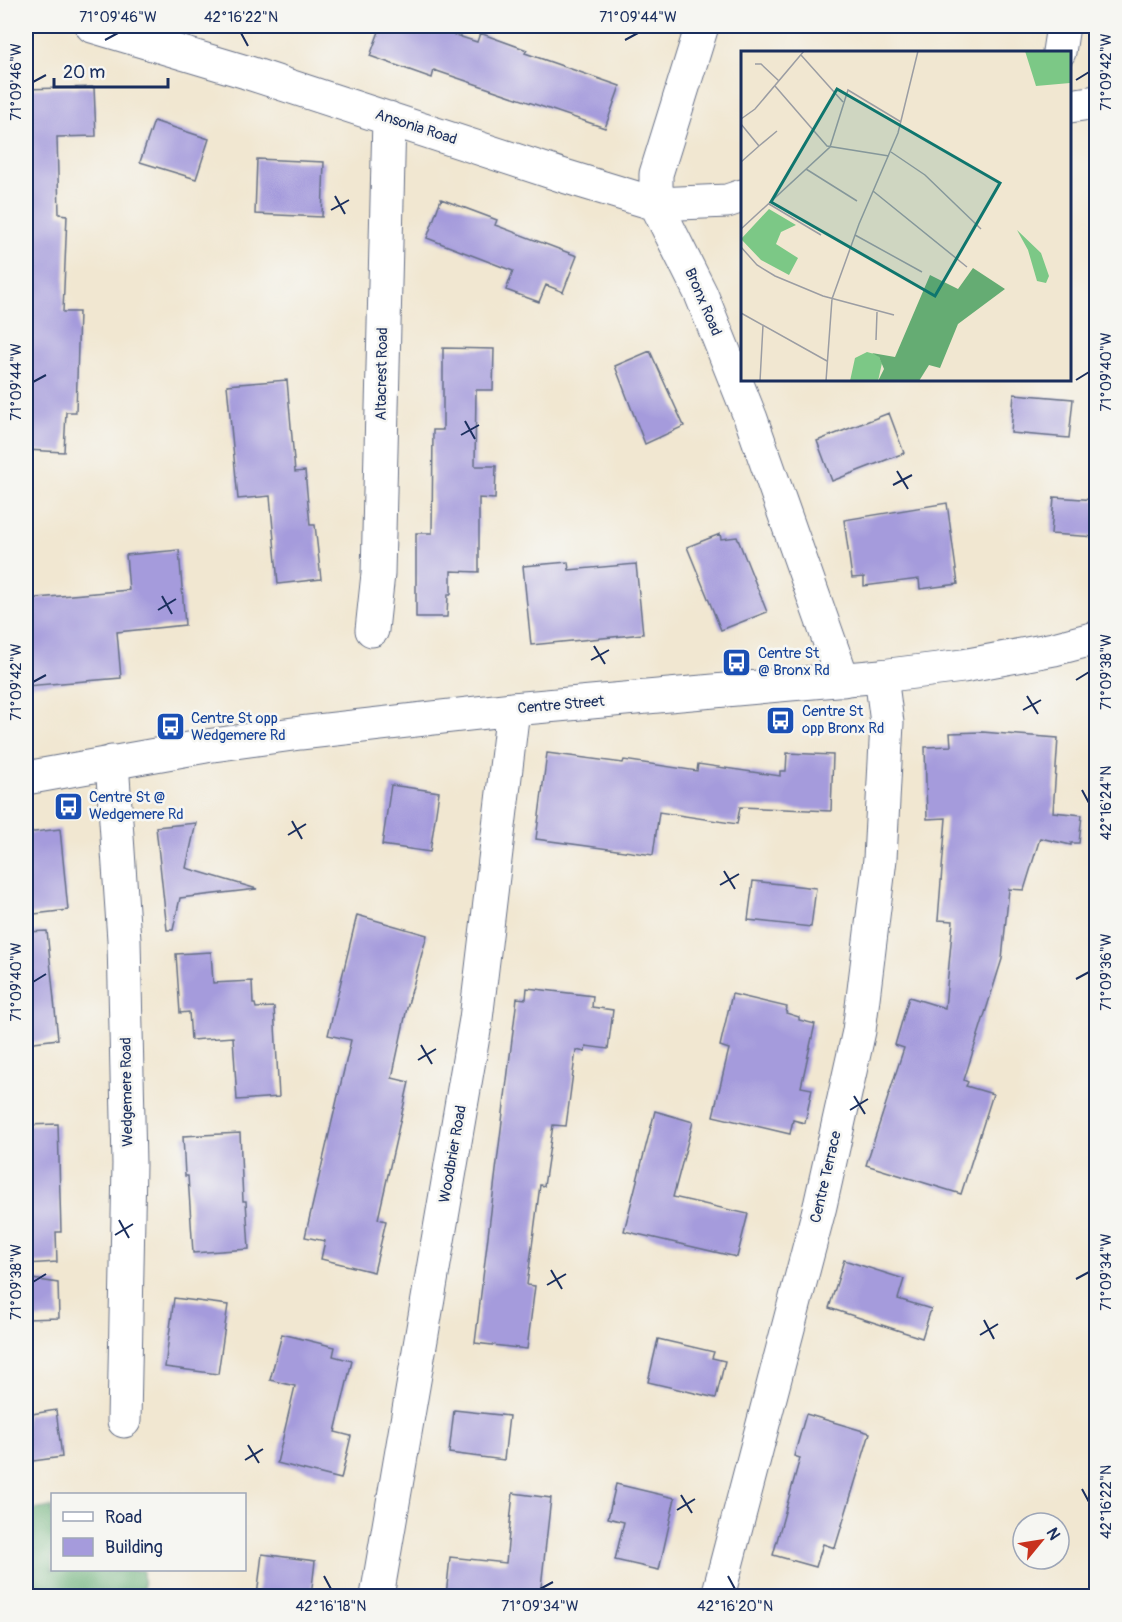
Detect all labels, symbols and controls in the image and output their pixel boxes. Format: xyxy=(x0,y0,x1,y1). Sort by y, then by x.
text: 71°09'46"W xyxy=(79,8,157,27)
text: 42°16'22"N xyxy=(204,8,278,27)
text: 71°09'44"W xyxy=(599,8,677,27)
text: 71°09'42"W xyxy=(1097,33,1116,111)
text: 71°09'46"W xyxy=(7,43,26,121)
scale bar xyxy=(54,51,168,89)
inset map xyxy=(741,51,1071,381)
text: 20 m xyxy=(63,61,105,84)
street label: Ansonia Road xyxy=(373,105,459,149)
street label: Bronx Road xyxy=(680,265,726,339)
street label: Altacrest Road xyxy=(372,327,392,421)
text: 71°09'40"W xyxy=(1097,332,1116,412)
text: 71°09'44"W xyxy=(7,343,26,421)
text: 71°09'38"W xyxy=(1097,634,1116,710)
text: 71°09'42"W xyxy=(7,643,26,721)
place label: Centre St @ Bronx Rd xyxy=(758,644,830,680)
bus stop icon: Centre St @ Bronx Rd xyxy=(721,646,753,678)
street label: Centre Street xyxy=(517,692,606,718)
place label: Centre St opp Bronx Rd xyxy=(802,702,884,738)
bus stop icon: Centre St opp Bronx Rd xyxy=(765,704,797,736)
place label: Centre St opp Wedgemere Rd xyxy=(191,709,286,745)
bus stop icon: Centre St opp Wedgemere Rd xyxy=(154,711,186,743)
text: 42°16'24"N xyxy=(1097,766,1116,840)
place label: Centre St @ Wedgemere Rd xyxy=(89,788,184,824)
bus stop icon: Centre St @ Wedgemere Rd xyxy=(52,790,84,822)
text: 71°09'36"W xyxy=(1097,933,1116,1011)
text: 71°09'40"W xyxy=(7,942,26,1022)
street label: Wedgemere Road xyxy=(117,1037,137,1147)
street label: Woodbrier Road xyxy=(435,1104,471,1204)
street label: Centre Terrace xyxy=(806,1129,846,1225)
text: 71°09'34"W xyxy=(1097,1233,1116,1311)
text: 71°09'38"W xyxy=(7,1244,26,1320)
text: 42°16'22"N xyxy=(1097,1465,1116,1539)
legend xyxy=(51,1493,246,1571)
text: Road xyxy=(105,1506,142,1529)
north arrow xyxy=(1011,1511,1071,1571)
text: N xyxy=(1042,1524,1065,1544)
text: Building xyxy=(105,1536,163,1559)
text: 42°16'18"N xyxy=(296,1597,366,1616)
text: 71°09'34"W xyxy=(501,1597,579,1616)
text: 42°16'20"N xyxy=(697,1597,773,1616)

